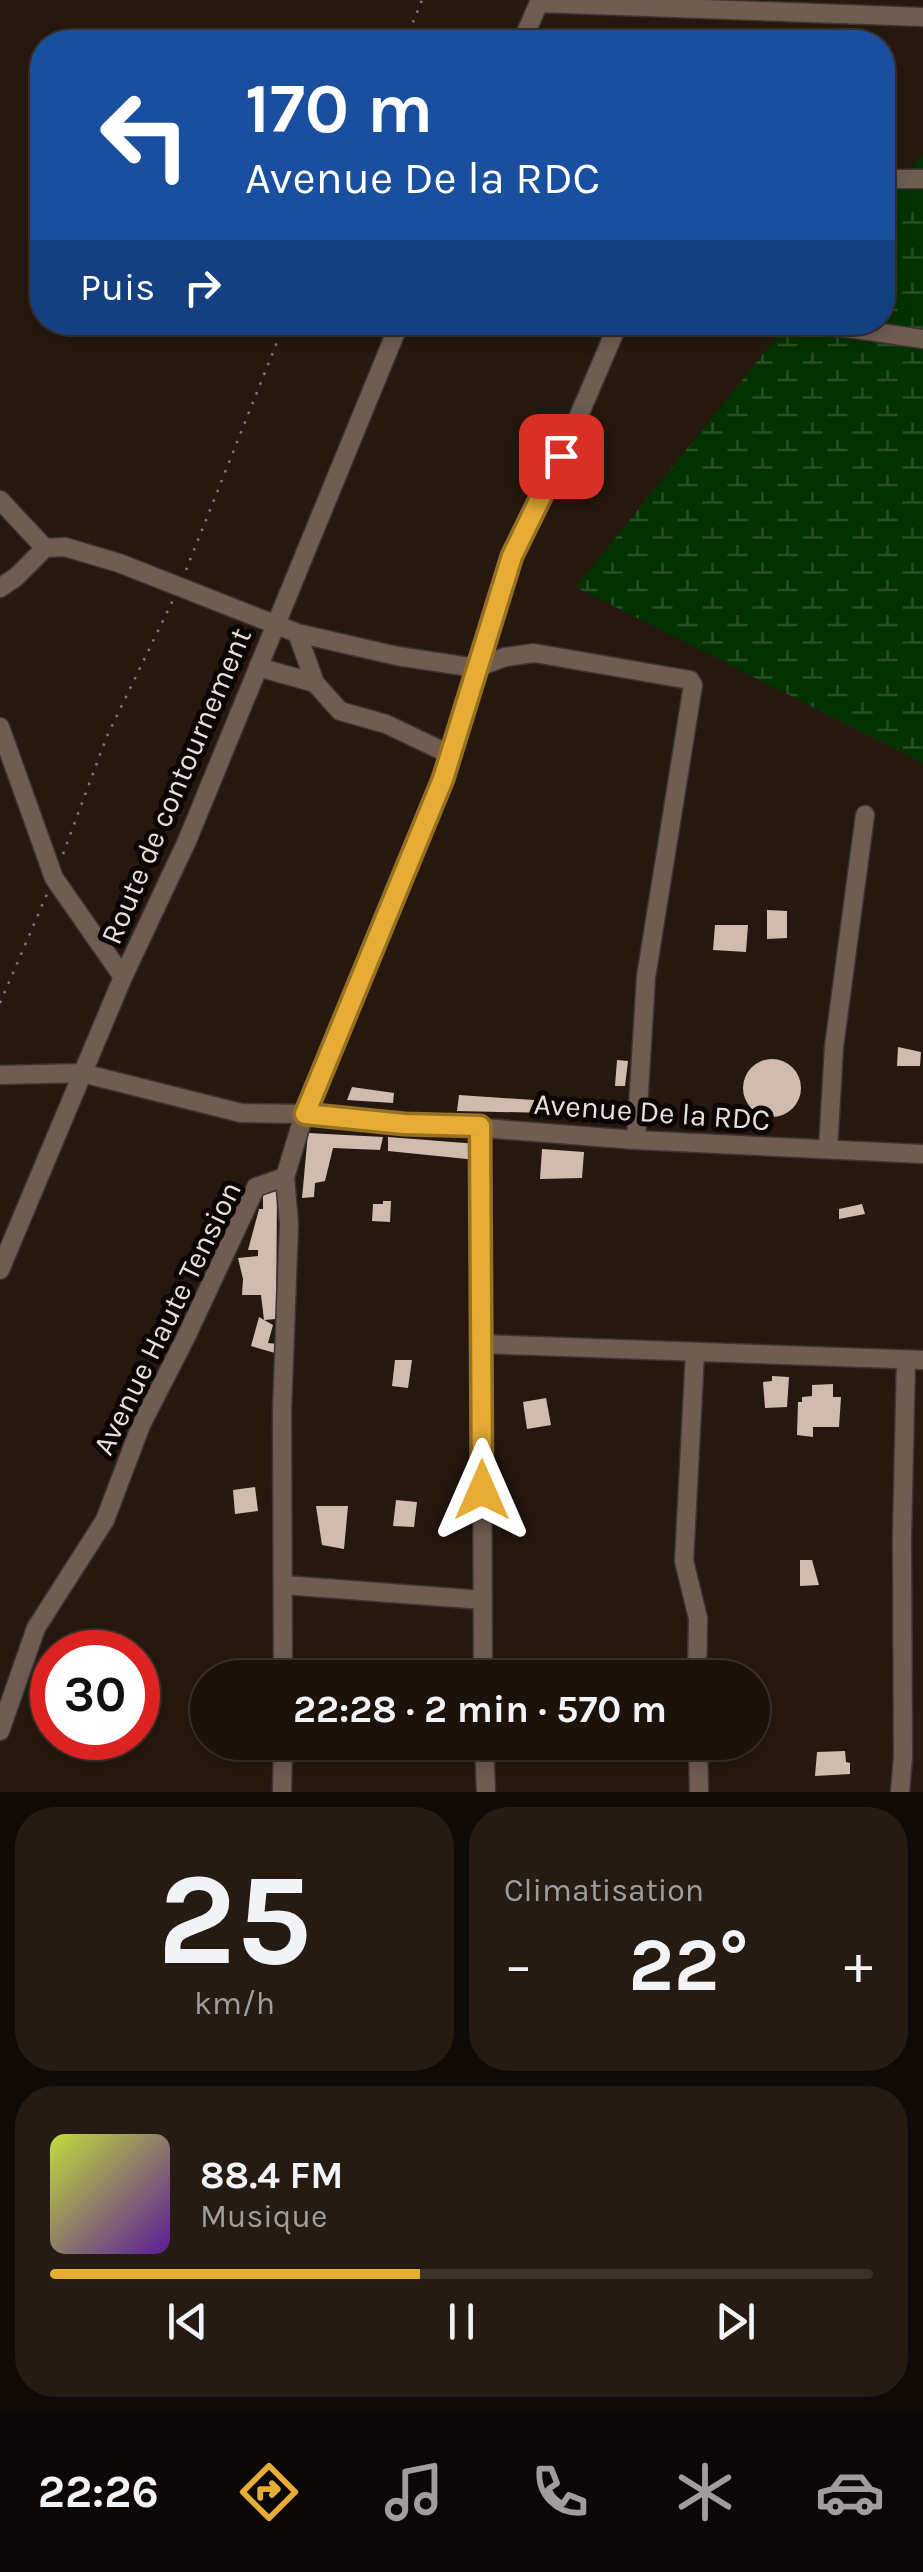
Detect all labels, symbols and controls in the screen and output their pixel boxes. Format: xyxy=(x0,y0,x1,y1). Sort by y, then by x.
text: 170 m xyxy=(245,68,433,150)
icon: left xyxy=(80,70,210,200)
text: Avenue De la RDC xyxy=(245,152,600,204)
icon: right xyxy=(175,260,230,315)
text: Puis xyxy=(80,265,155,310)
pin xyxy=(519,414,604,499)
icon: arrive xyxy=(534,429,589,484)
street label: Route de contournement xyxy=(93,622,259,950)
street label: Avenue De la RDC xyxy=(533,1086,771,1138)
street label: Avenue Haute Tension xyxy=(85,1175,249,1461)
position arrow xyxy=(430,1438,534,1542)
speed limit sign: 30 xyxy=(30,1630,160,1760)
text: 22:28 · 2 min · 570 m xyxy=(293,1687,667,1732)
text: 25 xyxy=(157,1844,312,1996)
text: Climatisation xyxy=(504,1872,704,1909)
text: 22° xyxy=(629,1921,748,2009)
text: − xyxy=(504,1933,533,1997)
text: + xyxy=(844,1933,873,1997)
text: km/h xyxy=(194,1985,275,2022)
text: 88.4 FM xyxy=(200,2153,344,2198)
text: Musique xyxy=(200,2198,327,2235)
icon: previous xyxy=(160,2294,215,2349)
icon: pause xyxy=(434,2294,489,2349)
icon: next xyxy=(708,2294,763,2349)
icon: directions xyxy=(234,2457,304,2527)
icon: music xyxy=(379,2457,449,2527)
icon: phone xyxy=(525,2457,595,2527)
icon: climate xyxy=(670,2457,740,2527)
icon: car xyxy=(815,2457,885,2527)
text: 22:26 xyxy=(38,2466,159,2518)

